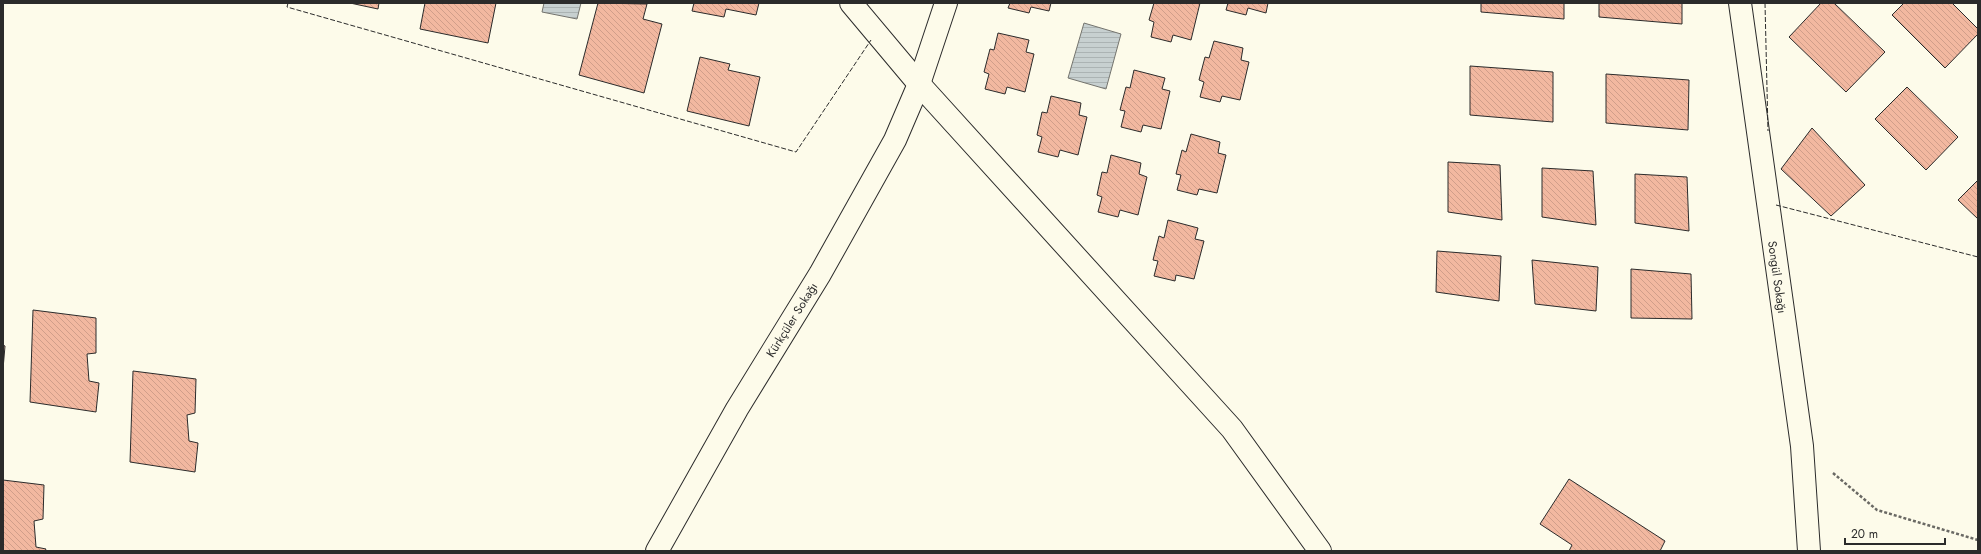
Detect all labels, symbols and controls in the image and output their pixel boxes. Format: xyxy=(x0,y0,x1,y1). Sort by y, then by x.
street label: Songül Sokağı xyxy=(1763,240,1791,314)
street label: Kürkçüler Sokağı xyxy=(762,279,822,361)
scale bar xyxy=(1845,520,1945,546)
text: 20 m xyxy=(1851,525,1878,543)

